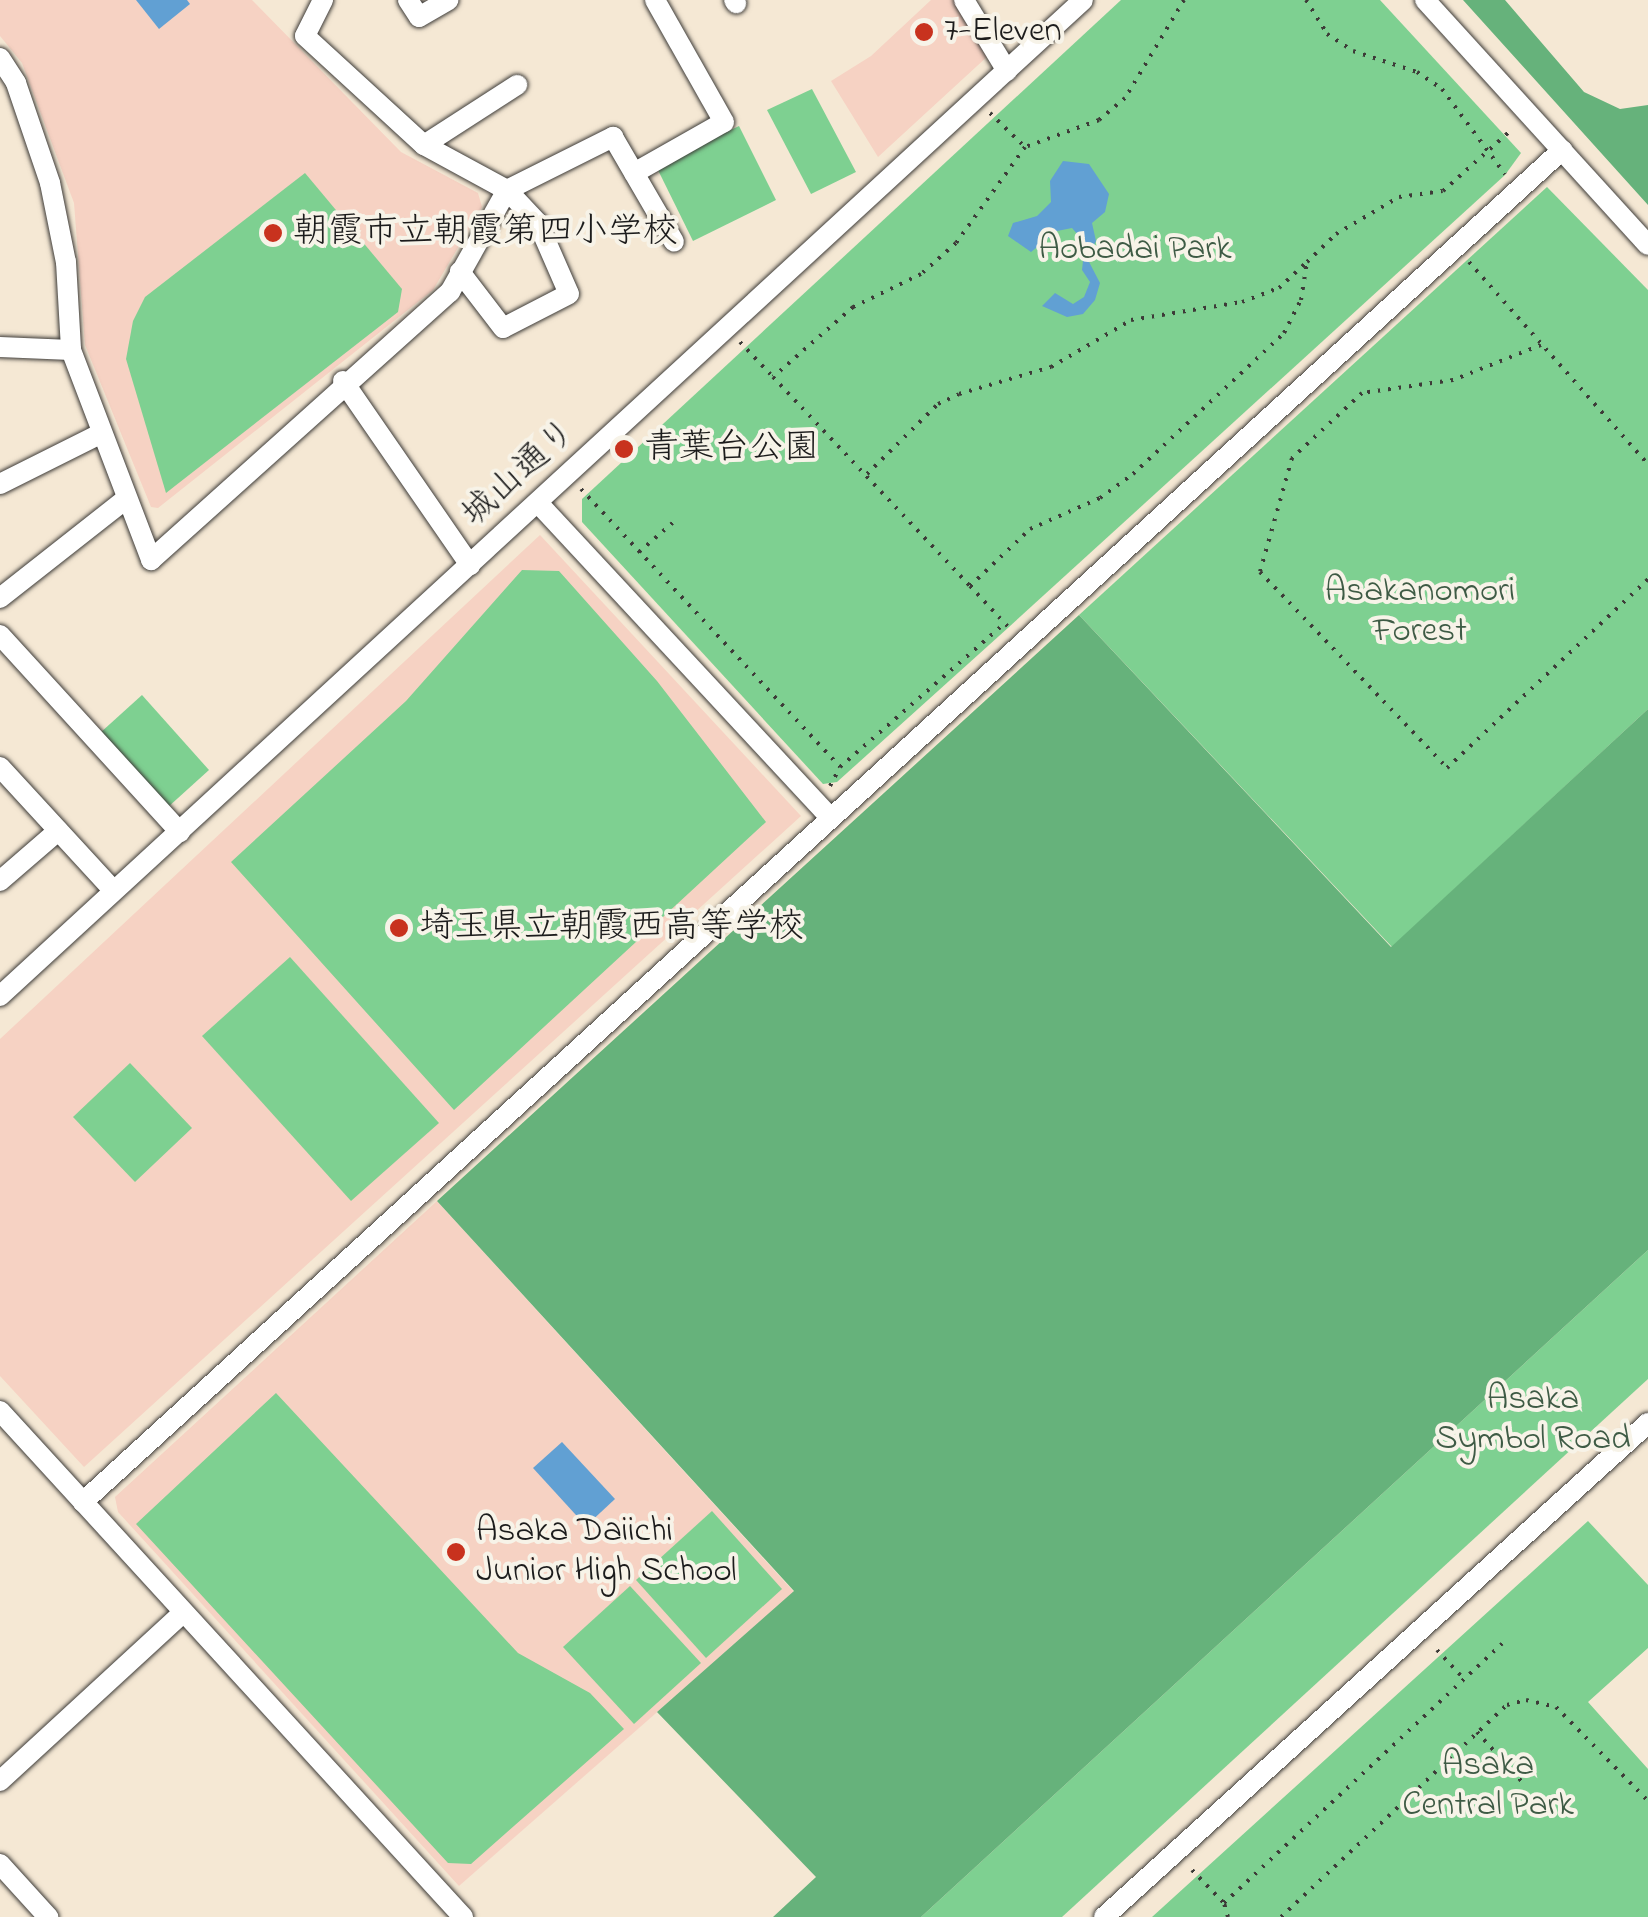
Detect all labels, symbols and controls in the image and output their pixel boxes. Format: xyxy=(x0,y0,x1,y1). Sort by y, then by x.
place label: 7-Eleven xyxy=(944,11,1062,53)
marker: 7-Eleven xyxy=(913,21,935,43)
place label: 朝霞市立朝霞第四小学校 xyxy=(293,212,678,254)
marker: 朝霞市立朝霞第四小学校 xyxy=(262,222,284,244)
park label: Aobadai Park xyxy=(1039,229,1231,271)
street label: 城山通り xyxy=(454,412,586,536)
place label: 青葉台公園 xyxy=(644,428,819,470)
marker: 青葉台公園 xyxy=(613,438,635,460)
park label: Asakanomori Forest xyxy=(1325,571,1515,653)
place label: 埼玉県立朝霞西高等学校 xyxy=(419,907,804,949)
marker: 埼玉県立朝霞西高等学校 xyxy=(388,917,410,939)
park label: Asaka Symbol Road xyxy=(1435,1379,1631,1461)
place label: Asaka Daiichi Junior High School xyxy=(476,1511,737,1593)
marker: Asaka Daiichi Junior High School xyxy=(445,1541,467,1563)
park label: Asaka Central Park xyxy=(1402,1745,1574,1827)

